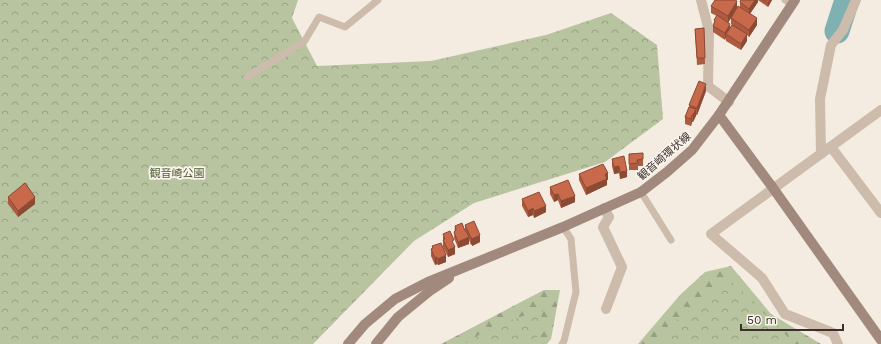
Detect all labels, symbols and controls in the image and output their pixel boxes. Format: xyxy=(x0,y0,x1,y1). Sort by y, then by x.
street label: 観音崎環状線 xyxy=(635,130,693,183)
park label: 観音崎公園 xyxy=(150,167,205,180)
scale bar xyxy=(741,306,843,332)
text: 50 m xyxy=(747,313,777,327)

